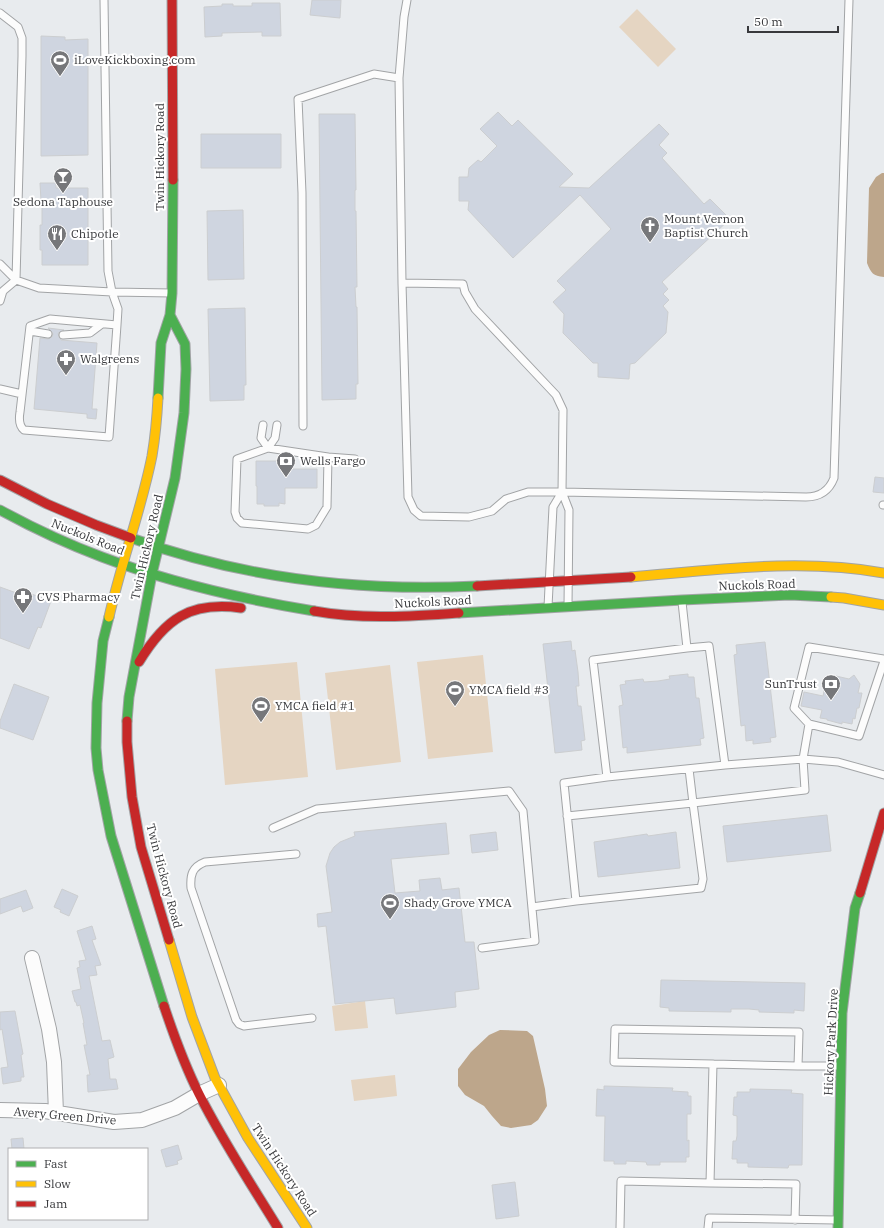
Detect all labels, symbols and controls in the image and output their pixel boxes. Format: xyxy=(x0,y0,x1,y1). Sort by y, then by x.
scale bar xyxy=(748,8,838,34)
text: 50 m xyxy=(754,14,783,29)
sports icon: iLoveKickboxing.com xyxy=(49,49,71,77)
place label: iLoveKickboxing.com xyxy=(74,52,196,67)
street label: Twin Hickory Road xyxy=(152,103,167,211)
bar icon: Sedona Taphouse xyxy=(52,166,74,194)
place label: Sedona Taphouse xyxy=(13,194,113,209)
place label: Mount Vernon Baptist Church xyxy=(664,211,749,240)
church icon: Mount Vernon Baptist Church xyxy=(639,215,661,243)
restaurant icon: Chipotle xyxy=(46,223,68,251)
place label: Chipotle xyxy=(71,226,119,241)
pharmacy icon: Walgreens xyxy=(55,348,77,376)
place label: Walgreens xyxy=(80,351,139,366)
bank icon: Wells Fargo xyxy=(275,450,297,478)
place label: Wells Fargo xyxy=(300,453,366,468)
street label: Twin Hickory Road xyxy=(127,493,166,601)
street label: Nuckols Road xyxy=(49,515,127,558)
street label: Nuckols Road xyxy=(718,576,796,593)
pharmacy icon: CVS Pharmacy xyxy=(12,586,34,614)
place label: CVS Pharmacy xyxy=(37,589,121,604)
street label: Nuckols Road xyxy=(394,592,472,611)
bank icon: SunTrust xyxy=(820,673,842,701)
place label: SunTrust xyxy=(765,676,817,691)
sports icon: YMCA field #3 xyxy=(444,679,466,707)
place label: YMCA field #3 xyxy=(469,682,549,697)
sports icon: YMCA field #1 xyxy=(250,695,272,723)
place label: YMCA field #1 xyxy=(275,698,355,713)
street label: Twin Hickory Road xyxy=(143,822,186,930)
sports icon: Shady Grove YMCA xyxy=(379,892,401,920)
place label: Shady Grove YMCA xyxy=(404,895,512,910)
street label: Hickory Park Drive xyxy=(820,988,841,1096)
street label: Avery Green Drive xyxy=(13,1104,117,1127)
street label: Twin Hickory Road xyxy=(249,1120,320,1219)
legend xyxy=(8,1148,148,1220)
text: Fast xyxy=(44,1156,68,1171)
text: Slow xyxy=(44,1176,71,1191)
text: Jam xyxy=(44,1196,68,1211)

